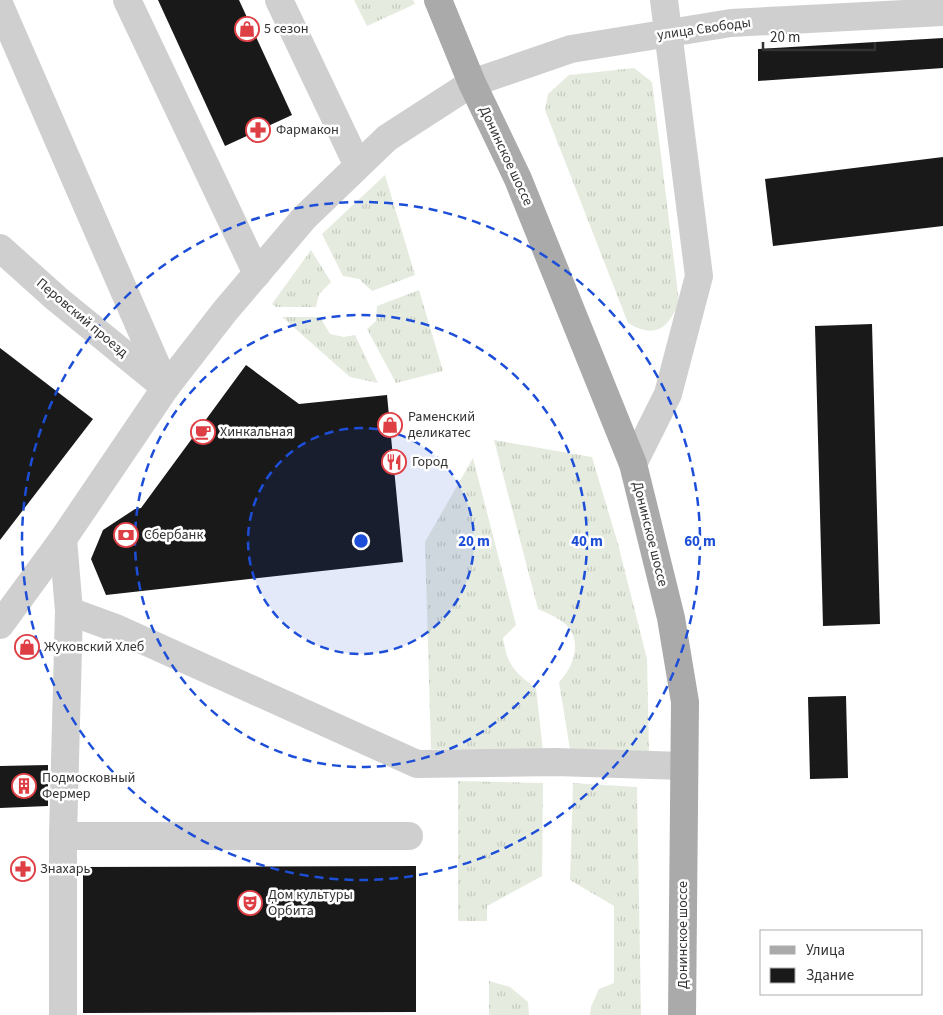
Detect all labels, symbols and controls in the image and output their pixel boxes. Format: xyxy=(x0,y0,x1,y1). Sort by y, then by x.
street label: улица Свободы xyxy=(656,13,752,45)
shop icon: 5 сезон xyxy=(234,16,260,42)
place label: 5 сезон xyxy=(264,19,309,39)
scale bar xyxy=(763,20,876,52)
text: 20 m xyxy=(770,27,800,48)
street label: Донинское шоссе xyxy=(474,103,538,209)
pharmacy icon: Фармакон xyxy=(245,117,271,143)
place label: Фармакон xyxy=(276,120,339,140)
street label: Перовский проезд xyxy=(32,274,133,363)
place label: Раменский деликатес xyxy=(408,407,475,443)
shop icon: Раменский деликатес xyxy=(377,412,403,438)
cafe icon: Хинкальная xyxy=(190,419,216,445)
place label: Хинкальная xyxy=(220,422,293,442)
restaurant icon: Город xyxy=(381,449,407,475)
place label: Город xyxy=(412,452,448,472)
street label: Донинское шоссе xyxy=(627,479,673,589)
bank icon: Сбербанк xyxy=(113,522,139,548)
place label: Сбербанк xyxy=(144,525,203,545)
text: 20 m xyxy=(458,531,490,552)
text: 40 m xyxy=(571,531,603,552)
text: 60 m xyxy=(684,531,716,552)
centre of rings xyxy=(352,532,370,550)
shop icon: Жуковский Хлеб xyxy=(14,634,40,660)
place label: Жуковский Хлеб xyxy=(44,637,144,657)
place label: Подмосковный Фермер xyxy=(42,768,136,804)
building icon: Подмосковный Фермер xyxy=(11,773,37,799)
pharmacy icon: Знахарь xyxy=(10,856,36,882)
place label: Знахарь xyxy=(40,859,91,879)
street label: Донинское шоссе xyxy=(673,881,693,989)
place label: Дом культуры Орбита xyxy=(268,885,353,921)
theatre icon: Дом культуры Орбита xyxy=(237,890,263,916)
legend xyxy=(760,930,923,995)
text: Улица xyxy=(806,940,845,961)
text: Здание xyxy=(806,965,854,986)

